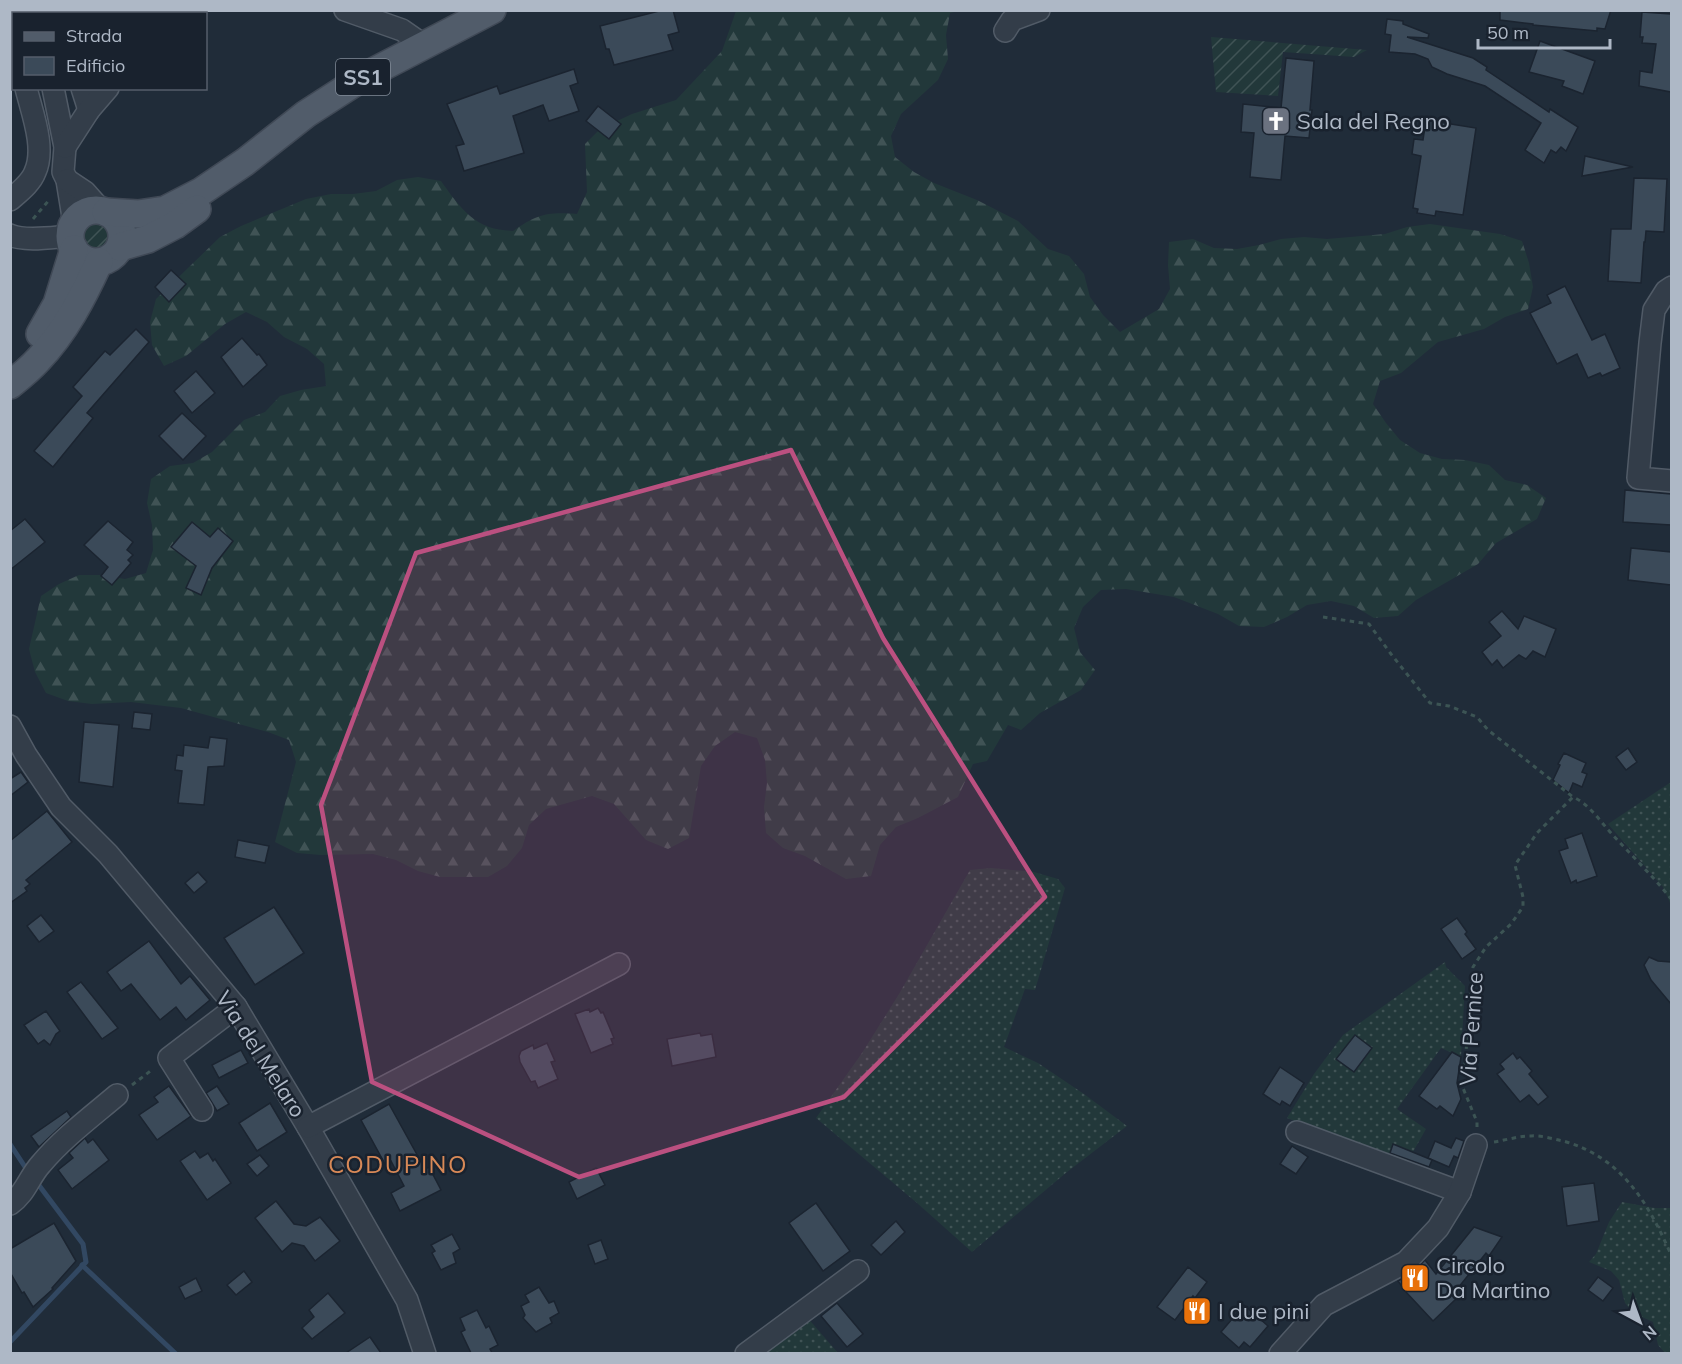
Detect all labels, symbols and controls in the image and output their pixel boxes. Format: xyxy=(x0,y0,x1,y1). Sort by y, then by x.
legend xyxy=(12,12,207,90)
scale bar xyxy=(1478,12,1610,50)
text: 50 m xyxy=(1487,21,1529,44)
text: Strada xyxy=(66,24,122,47)
text: Edificio xyxy=(66,54,125,77)
road number: SS1 xyxy=(336,59,390,95)
church icon: Sala del Regno xyxy=(1260,105,1292,137)
place label: Sala del Regno xyxy=(1297,107,1450,135)
street label: Via Pernice xyxy=(1453,971,1489,1087)
street label: Via del Melaro xyxy=(210,985,312,1123)
district label: CODUPINO xyxy=(328,1149,468,1179)
place label: Circolo Da Martino xyxy=(1436,1251,1550,1304)
restaurant icon: Circolo Da Martino xyxy=(1399,1262,1431,1294)
north arrow xyxy=(1610,1292,1670,1352)
restaurant icon: I due pini xyxy=(1181,1295,1213,1327)
place label: I due pini xyxy=(1218,1297,1310,1325)
text: N xyxy=(1639,1322,1661,1345)

